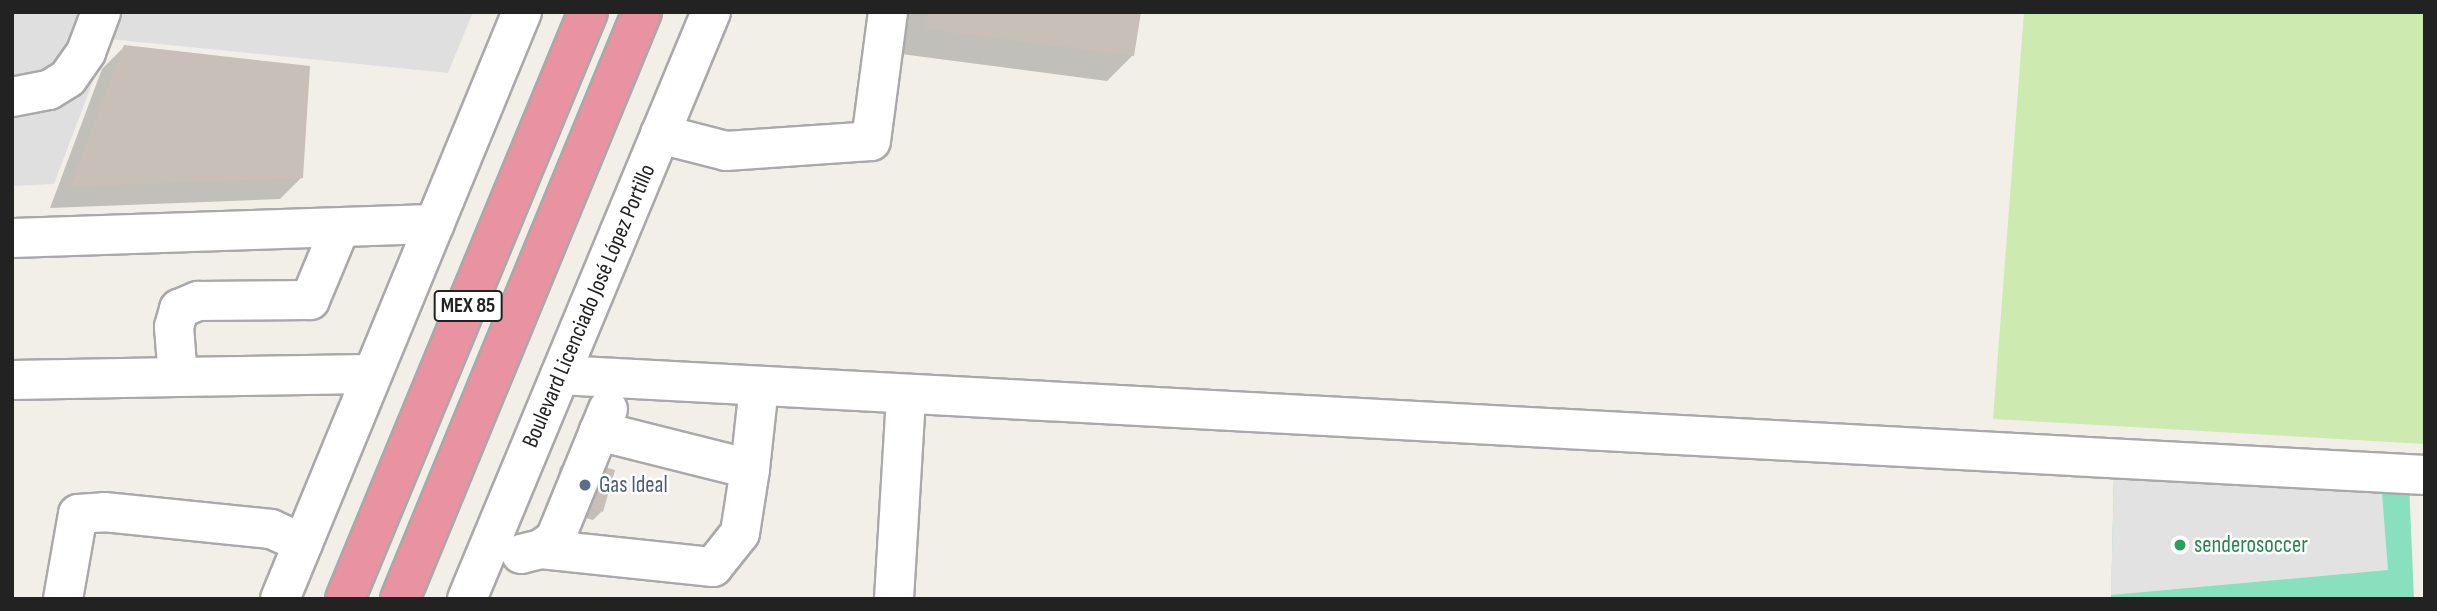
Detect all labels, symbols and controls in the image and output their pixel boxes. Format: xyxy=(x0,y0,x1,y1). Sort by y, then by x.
street label: Boulevard Licenciado José López Portillo xyxy=(517,160,661,452)
road number: MEX 85 xyxy=(433,288,503,324)
place label: Gas Ideal xyxy=(599,471,668,499)
marker: Gas Ideal xyxy=(577,477,593,493)
place label: senderosoccer xyxy=(2194,531,2308,559)
marker: senderosoccer xyxy=(2172,537,2188,553)

